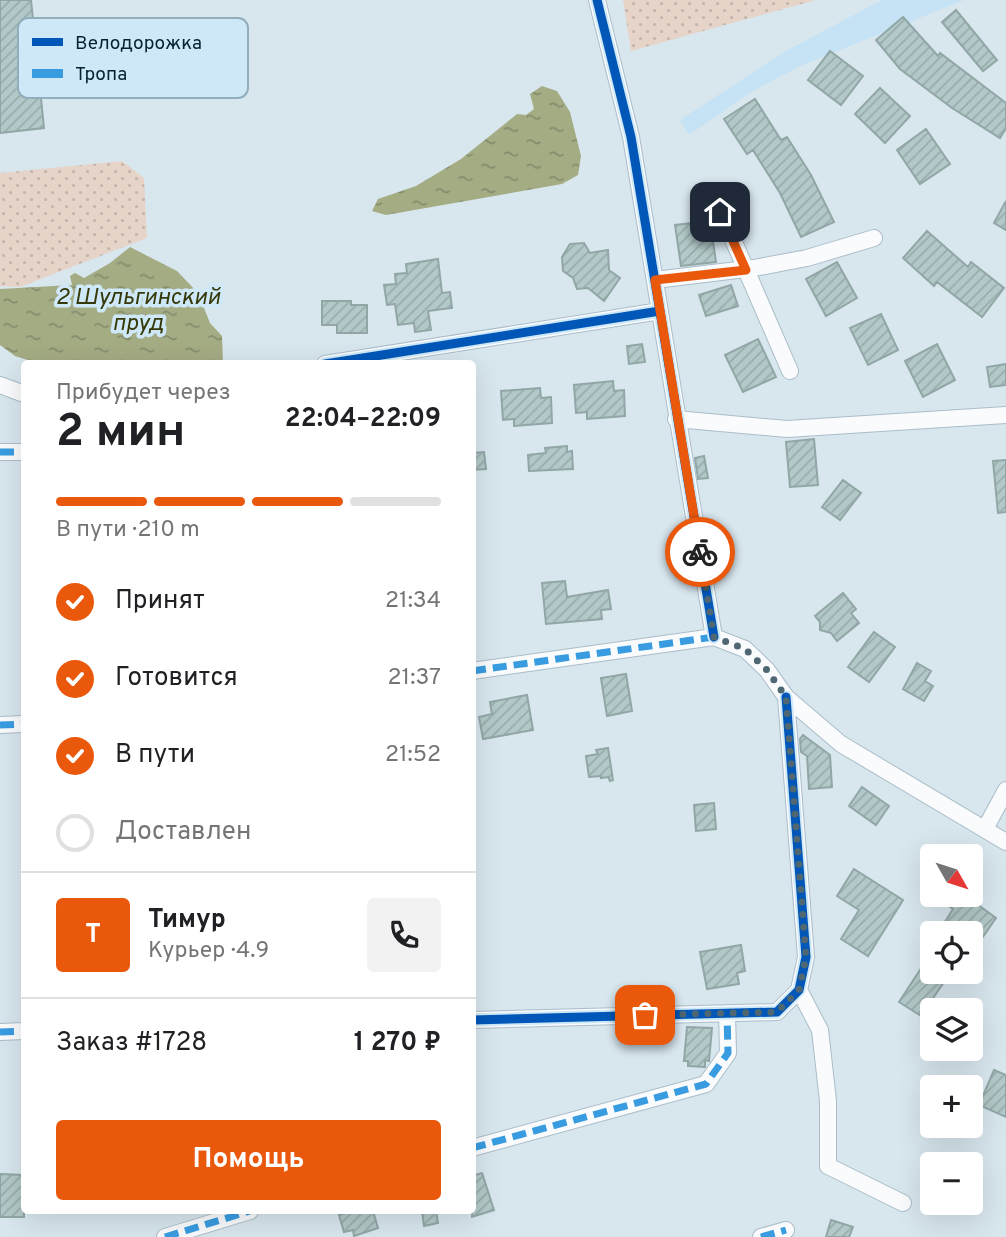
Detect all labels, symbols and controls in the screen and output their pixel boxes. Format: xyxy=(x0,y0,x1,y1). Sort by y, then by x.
legend xyxy=(18,18,248,98)
text: Велодорожка xyxy=(75,32,202,56)
text: Тропа xyxy=(75,63,127,87)
pin xyxy=(690,182,750,242)
icon: home xyxy=(701,193,739,231)
water label: 2 Шульгинский пруд xyxy=(56,284,221,339)
text: Прибудет через xyxy=(56,379,231,408)
text: 22:04–22:09 xyxy=(285,403,441,436)
text: 2 мин xyxy=(56,404,185,463)
text: В пути · 210 m xyxy=(56,516,200,545)
courier xyxy=(665,517,735,587)
icon: bike xyxy=(681,533,719,571)
icon: check xyxy=(56,583,94,621)
text: Принят xyxy=(115,585,205,618)
text: 21:34 xyxy=(385,587,441,616)
icon: check xyxy=(56,660,94,698)
text: Готовится xyxy=(115,662,238,695)
text: 21:37 xyxy=(388,664,441,693)
icon: check xyxy=(56,737,94,775)
text: В пути xyxy=(115,739,195,772)
text: 21:52 xyxy=(385,741,441,770)
text: Доставлен xyxy=(115,816,251,849)
north arrow xyxy=(920,844,984,906)
map controls xyxy=(920,844,983,1215)
button: phone xyxy=(367,898,441,972)
text: Тимур xyxy=(148,904,226,937)
text: Т xyxy=(85,919,101,952)
button: locate xyxy=(920,921,983,984)
text: Курьер · 4.9 xyxy=(148,937,269,966)
pin xyxy=(615,985,675,1045)
icon: bag xyxy=(626,996,664,1034)
button: layers xyxy=(920,998,983,1061)
text: Заказ #1728 xyxy=(56,1027,207,1060)
text: 1 270 ₽ xyxy=(354,1027,441,1060)
button: + xyxy=(920,1075,983,1138)
button: Помощь xyxy=(56,1120,441,1200)
button: − xyxy=(920,1152,983,1215)

